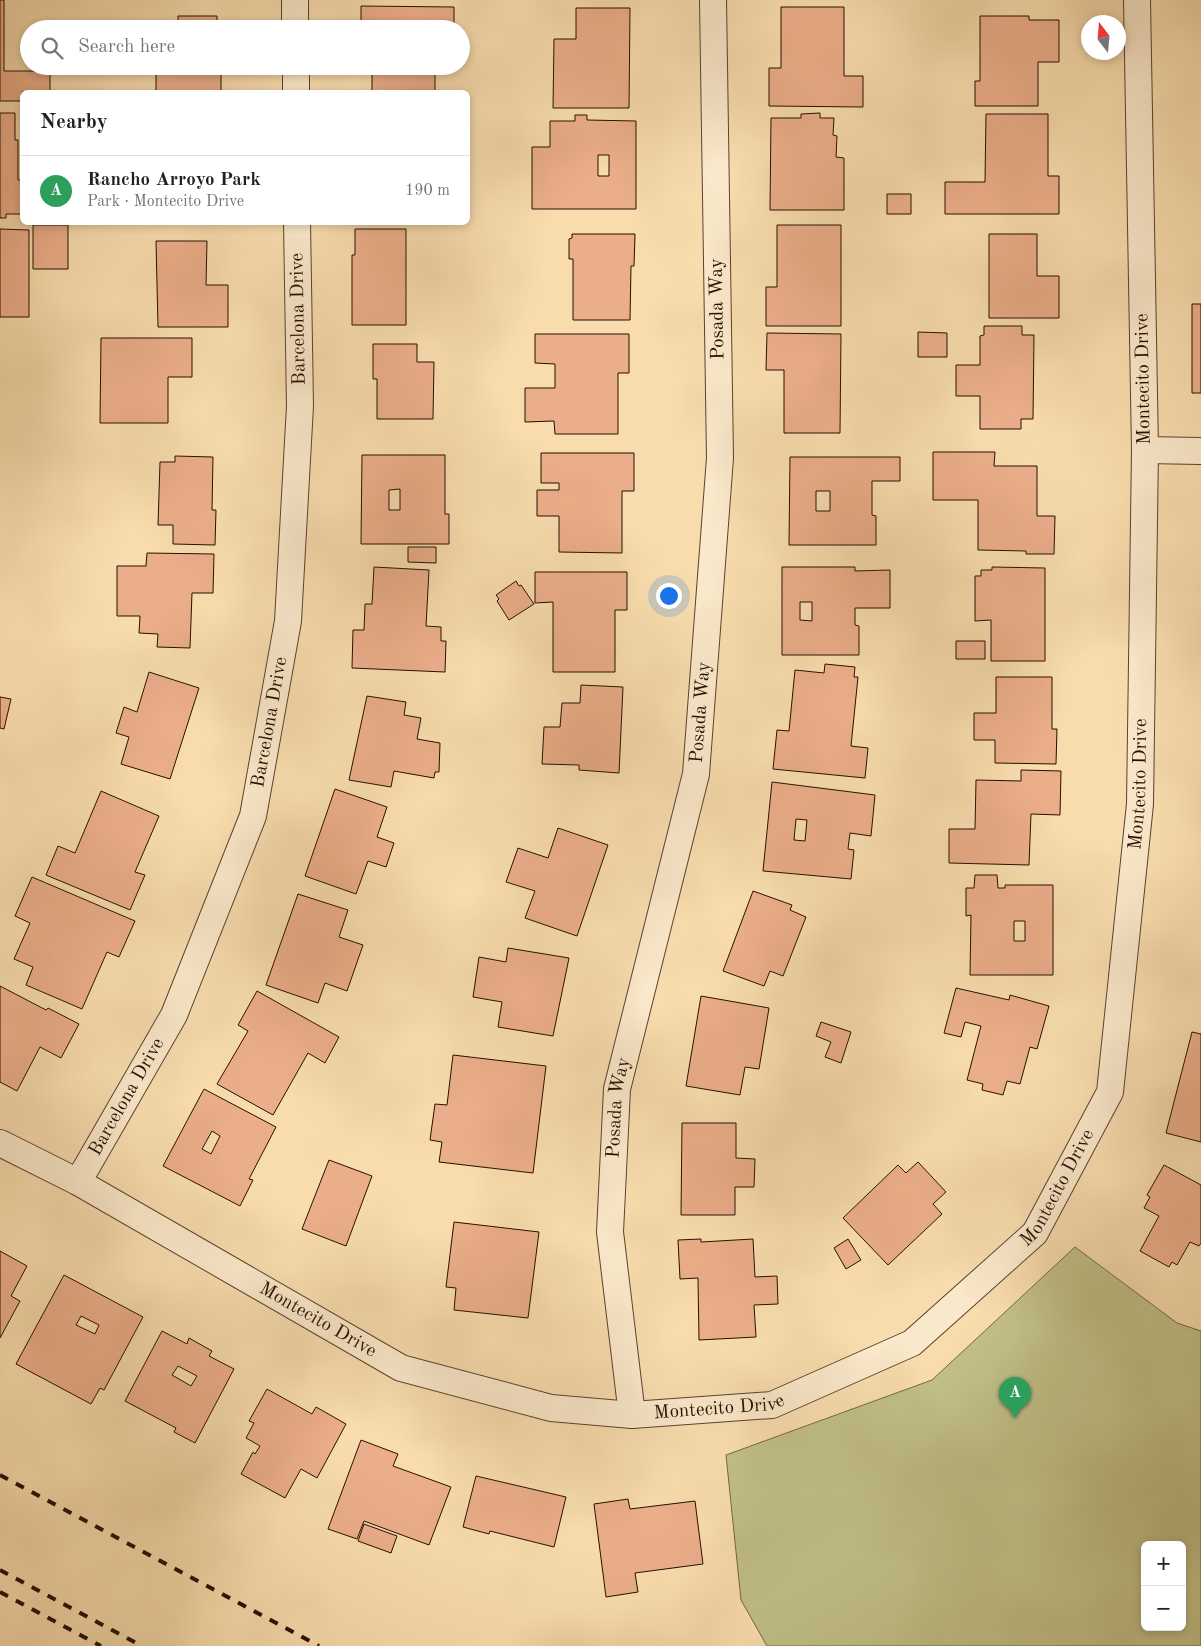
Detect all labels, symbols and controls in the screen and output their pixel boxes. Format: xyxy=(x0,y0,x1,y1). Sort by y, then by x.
north arrow xyxy=(1081,15,1126,60)
search box xyxy=(20,20,470,75)
icon: search xyxy=(38,34,66,62)
text: Search here xyxy=(78,38,175,57)
text: Nearby xyxy=(40,112,108,133)
text: Rancho Arroyo Park xyxy=(87,171,261,190)
text: A xyxy=(50,183,62,199)
text: 190 m xyxy=(405,183,450,199)
text: Park · Montecito Drive xyxy=(87,194,244,210)
street label: Barcelona Drive xyxy=(288,253,310,385)
street label: Posada Way xyxy=(708,258,728,360)
street label: Montecito Drive xyxy=(1133,313,1155,445)
your location xyxy=(656,583,682,609)
street label: Barcelona Drive xyxy=(249,655,291,789)
street label: Posada Way xyxy=(687,661,714,764)
street label: Montecito Drive xyxy=(1126,718,1151,851)
street label: Barcelona Drive xyxy=(86,1035,168,1159)
street label: Posada Way xyxy=(604,1055,634,1159)
street label: Montecito Drive xyxy=(1017,1126,1098,1251)
street label: Montecito Drive xyxy=(256,1279,380,1361)
pin: A xyxy=(999,1377,1031,1418)
street label: Montecito Drive xyxy=(653,1391,788,1423)
map controls xyxy=(1141,1541,1186,1631)
button: + xyxy=(1141,1541,1186,1586)
button: − xyxy=(1141,1586,1186,1631)

